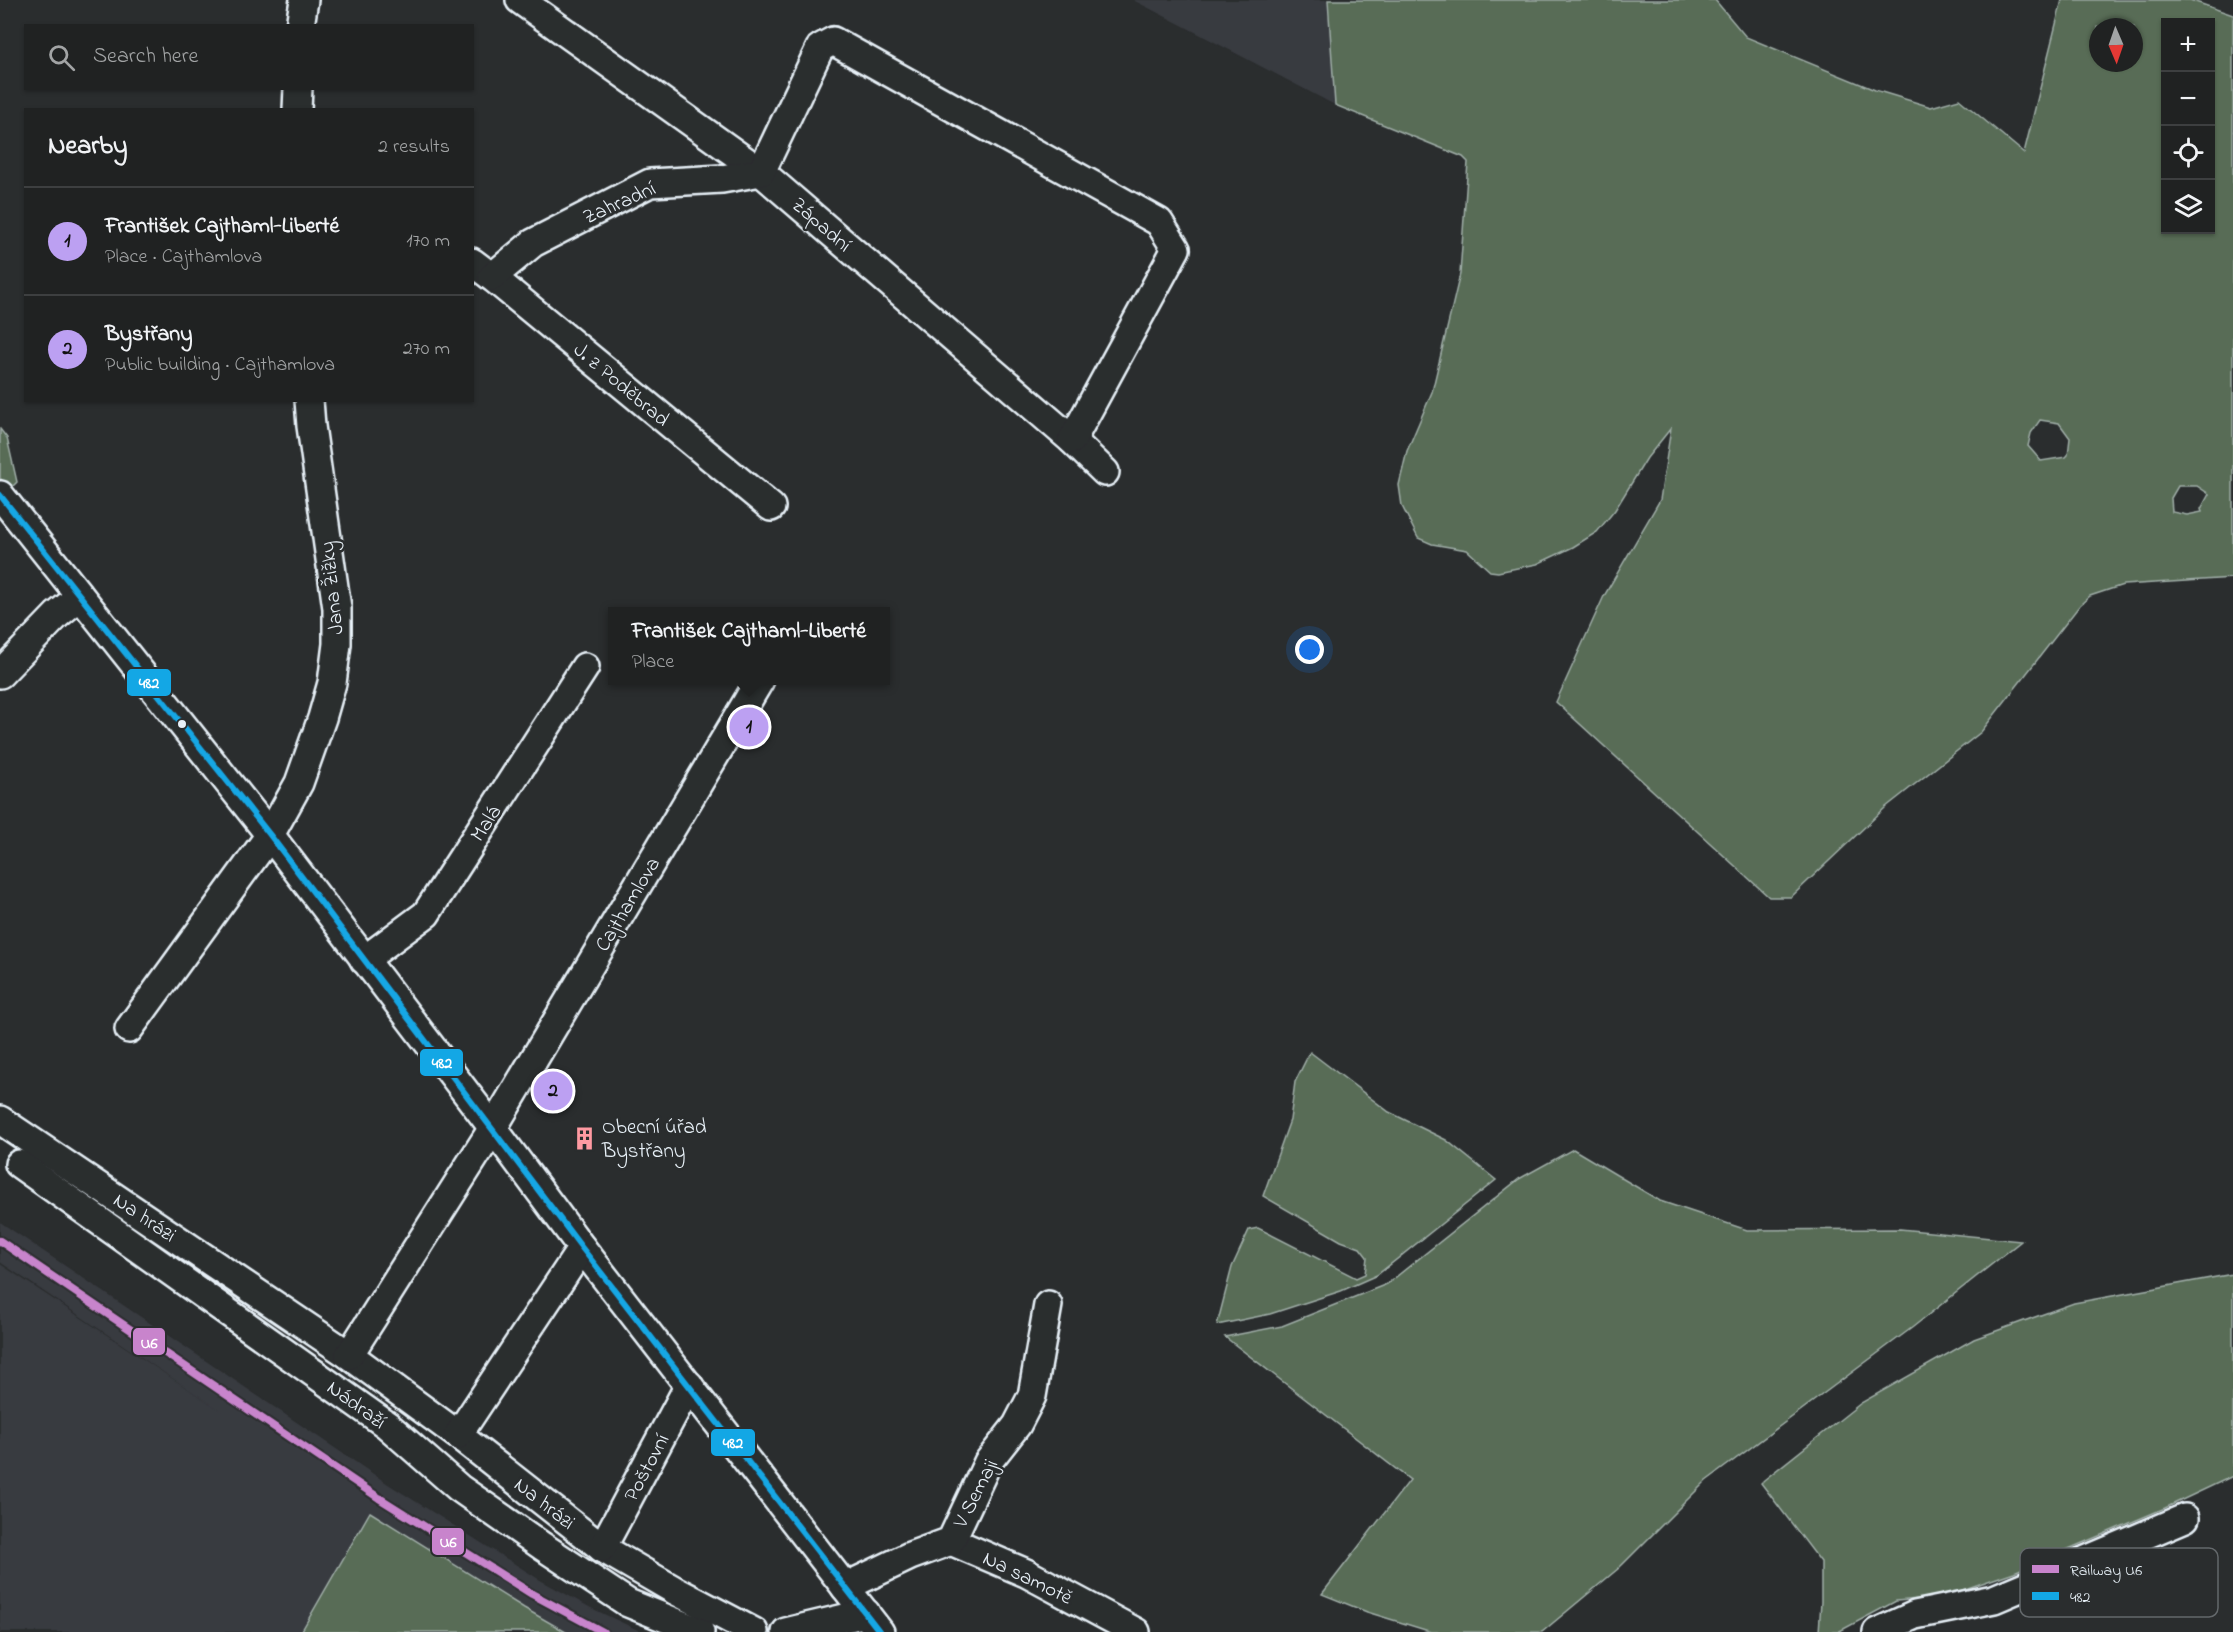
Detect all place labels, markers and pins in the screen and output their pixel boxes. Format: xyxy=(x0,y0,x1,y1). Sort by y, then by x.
pin: 1 xyxy=(730,704,768,750)
unlabelled marker xyxy=(176,718,188,730)
pin: 2 xyxy=(534,1068,572,1114)
place label: Obecní úřad Bystřany xyxy=(601,1113,707,1169)
building icon: Obecní úřad Bystřany xyxy=(571,1125,597,1151)

